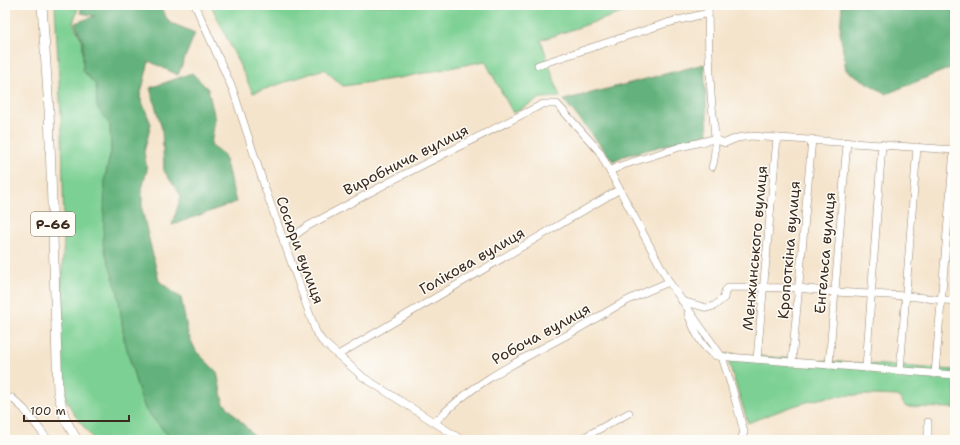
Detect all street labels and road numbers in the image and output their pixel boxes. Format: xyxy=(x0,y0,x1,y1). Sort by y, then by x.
street label: Виробнича вулиця xyxy=(340,120,472,200)
street label: Менжинського вулиця xyxy=(738,165,772,331)
street label: Кропоткіна вулиця xyxy=(773,180,805,320)
street label: Енгельса вулиця xyxy=(810,191,840,315)
street label: Сосюри вулиця xyxy=(271,193,329,307)
road number: Р-66 xyxy=(31,212,75,236)
street label: Голікова вулиця xyxy=(416,223,528,299)
street label: Робоча вулиця xyxy=(488,299,594,369)

